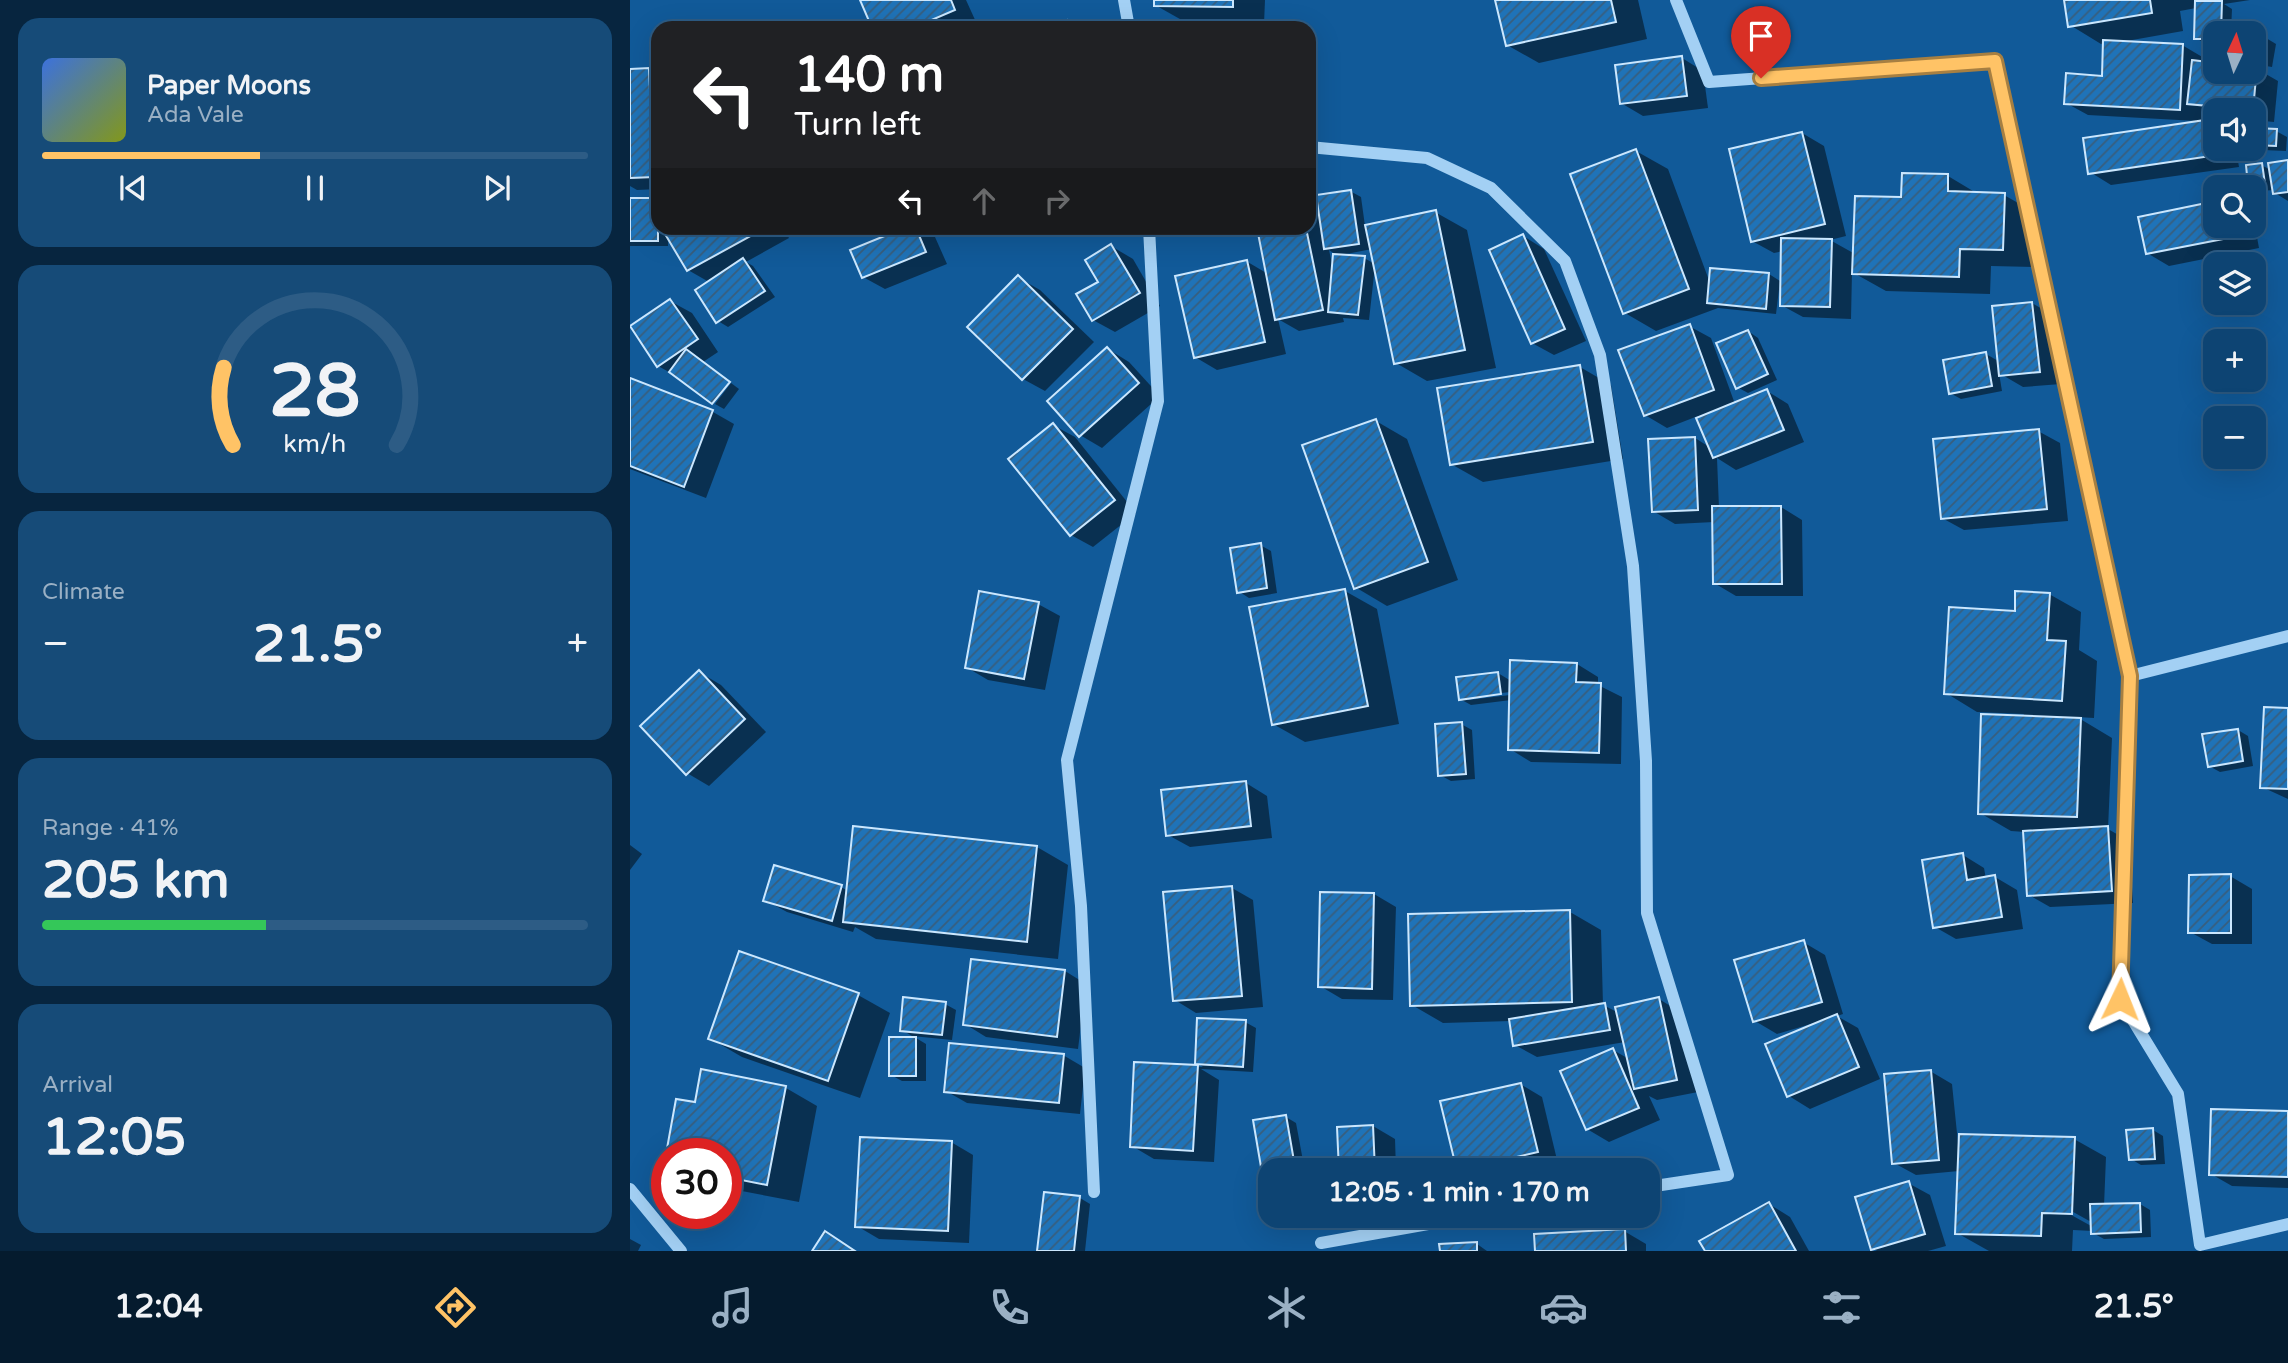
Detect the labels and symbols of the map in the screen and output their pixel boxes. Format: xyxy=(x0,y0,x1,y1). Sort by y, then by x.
pin xyxy=(1731,6,1791,78)
north arrow xyxy=(2203,21,2266,84)
position arrow xyxy=(2083,962,2157,1036)
speed limit sign: 30 xyxy=(651,1138,742,1229)

